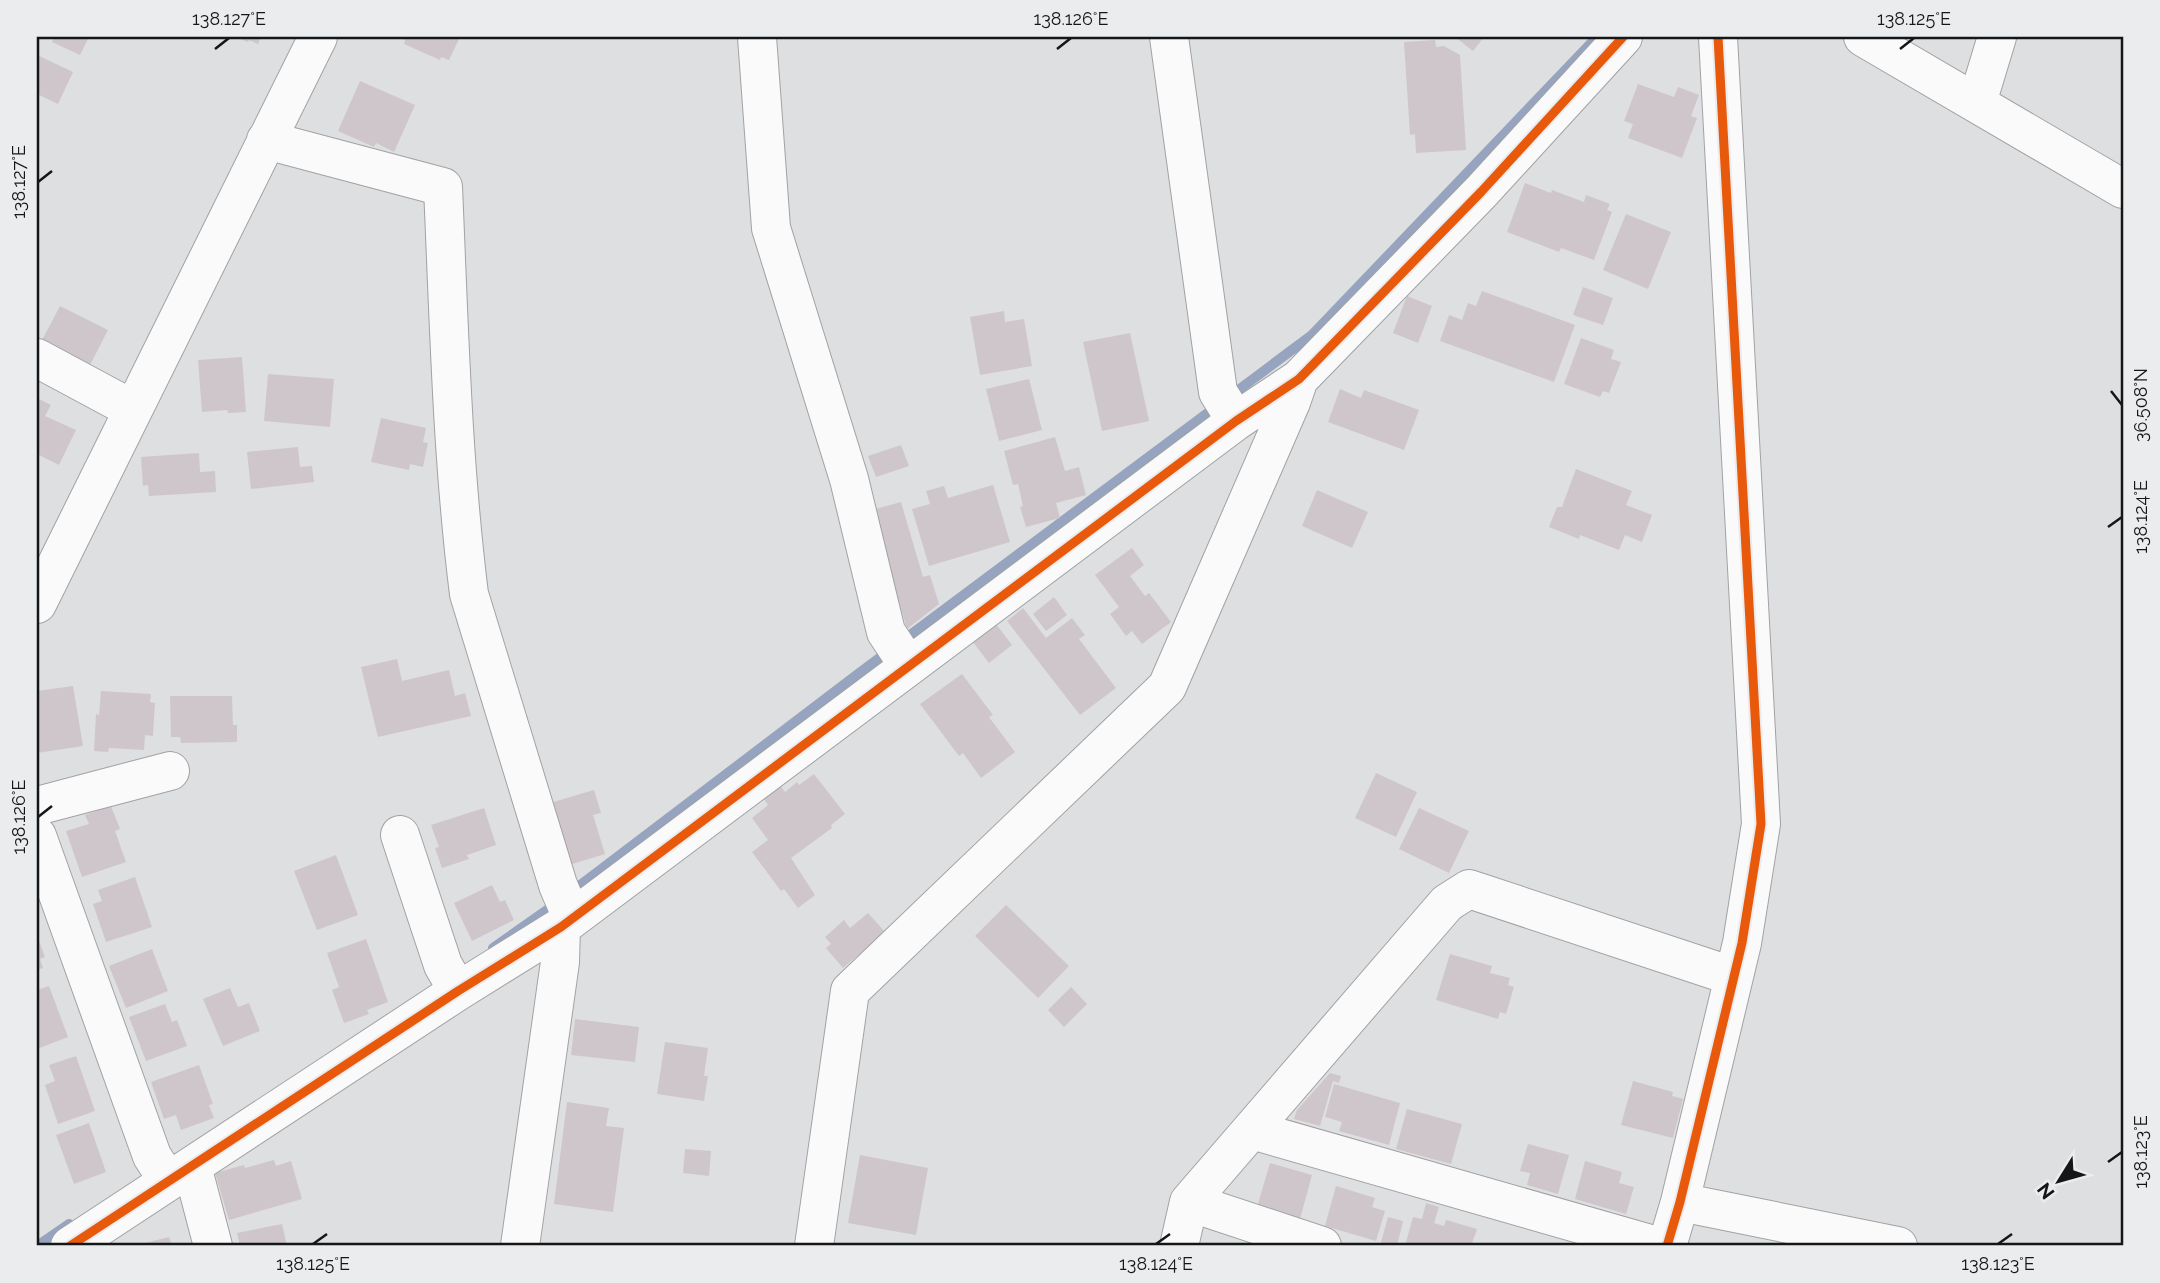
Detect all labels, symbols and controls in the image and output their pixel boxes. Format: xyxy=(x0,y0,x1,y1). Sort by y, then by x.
text: 138.127°E xyxy=(192,8,266,29)
text: 138.126°E xyxy=(1033,8,1109,29)
text: 138.125°E xyxy=(1877,8,1951,29)
text: 138.127°E xyxy=(8,145,29,219)
text: 36.508°N xyxy=(2130,368,2151,442)
text: 138.124°E xyxy=(2130,480,2151,554)
text: 138.126°E xyxy=(8,779,29,855)
text: 138.123°E xyxy=(2130,1115,2151,1189)
north arrow xyxy=(2024,1146,2094,1216)
text: N xyxy=(2032,1179,2059,1204)
text: 138.125°E xyxy=(276,1253,350,1274)
text: 138.124°E xyxy=(1119,1253,1193,1274)
text: 138.123°E xyxy=(1961,1253,2035,1274)

